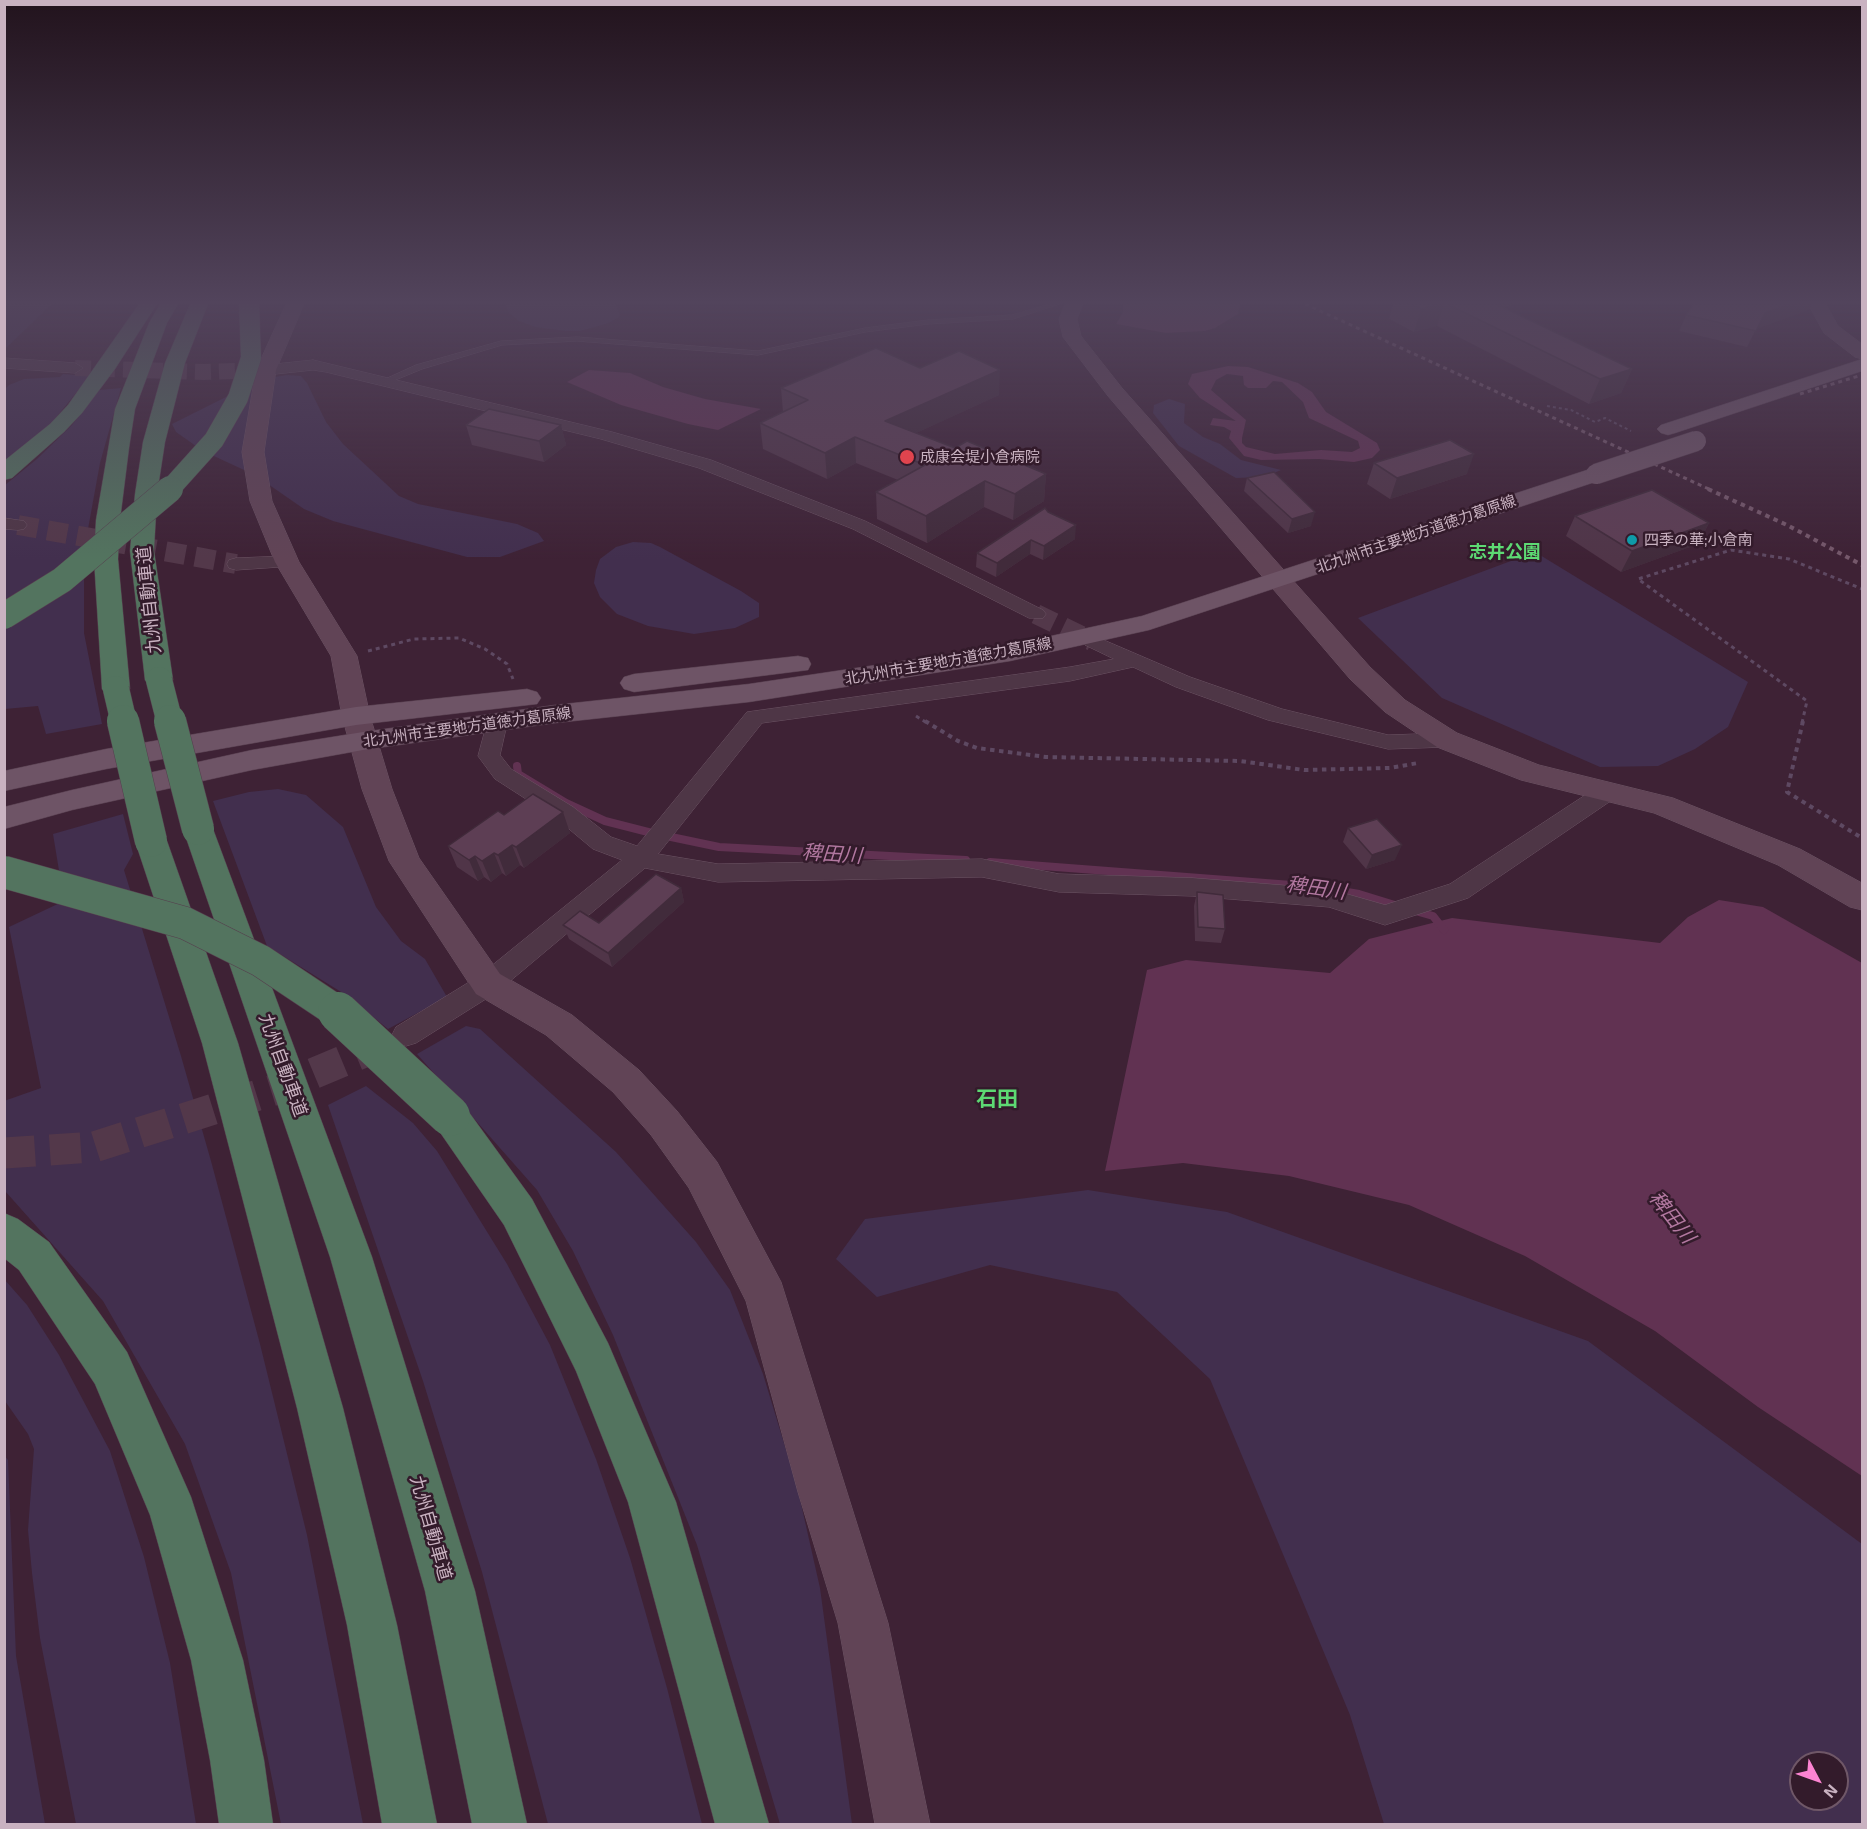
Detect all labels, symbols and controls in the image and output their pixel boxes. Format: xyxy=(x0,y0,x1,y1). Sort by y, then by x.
marker: 成康会堤小倉病院 xyxy=(898,448,916,466)
place label: 成康会堤小倉病院 xyxy=(920,448,1040,466)
street label: 北九州市主要地方道徳力葛原線 xyxy=(1314,491,1518,577)
place label: 四季の華;小倉南 xyxy=(1644,531,1753,549)
marker: 四季の華;小倉南 xyxy=(1625,533,1639,547)
district label: 志井公園 xyxy=(1469,541,1541,563)
street label: 九州自動車道 xyxy=(133,545,165,655)
street label: 北九州市主要地方道徳力葛原線 xyxy=(843,634,1053,688)
street label: 北九州市主要地方道徳力葛原線 xyxy=(362,703,572,751)
water label: 稗田川 xyxy=(801,840,863,868)
water label: 稗田川 xyxy=(1285,872,1347,904)
street label: 九州自動車道 xyxy=(254,1011,312,1119)
district label: 石田 xyxy=(976,1086,1018,1112)
water label: 稗田川 xyxy=(1644,1186,1700,1248)
street label: 九州自動車道 xyxy=(406,1473,456,1583)
north arrow xyxy=(1789,1751,1849,1811)
text: N xyxy=(1820,1781,1842,1802)

